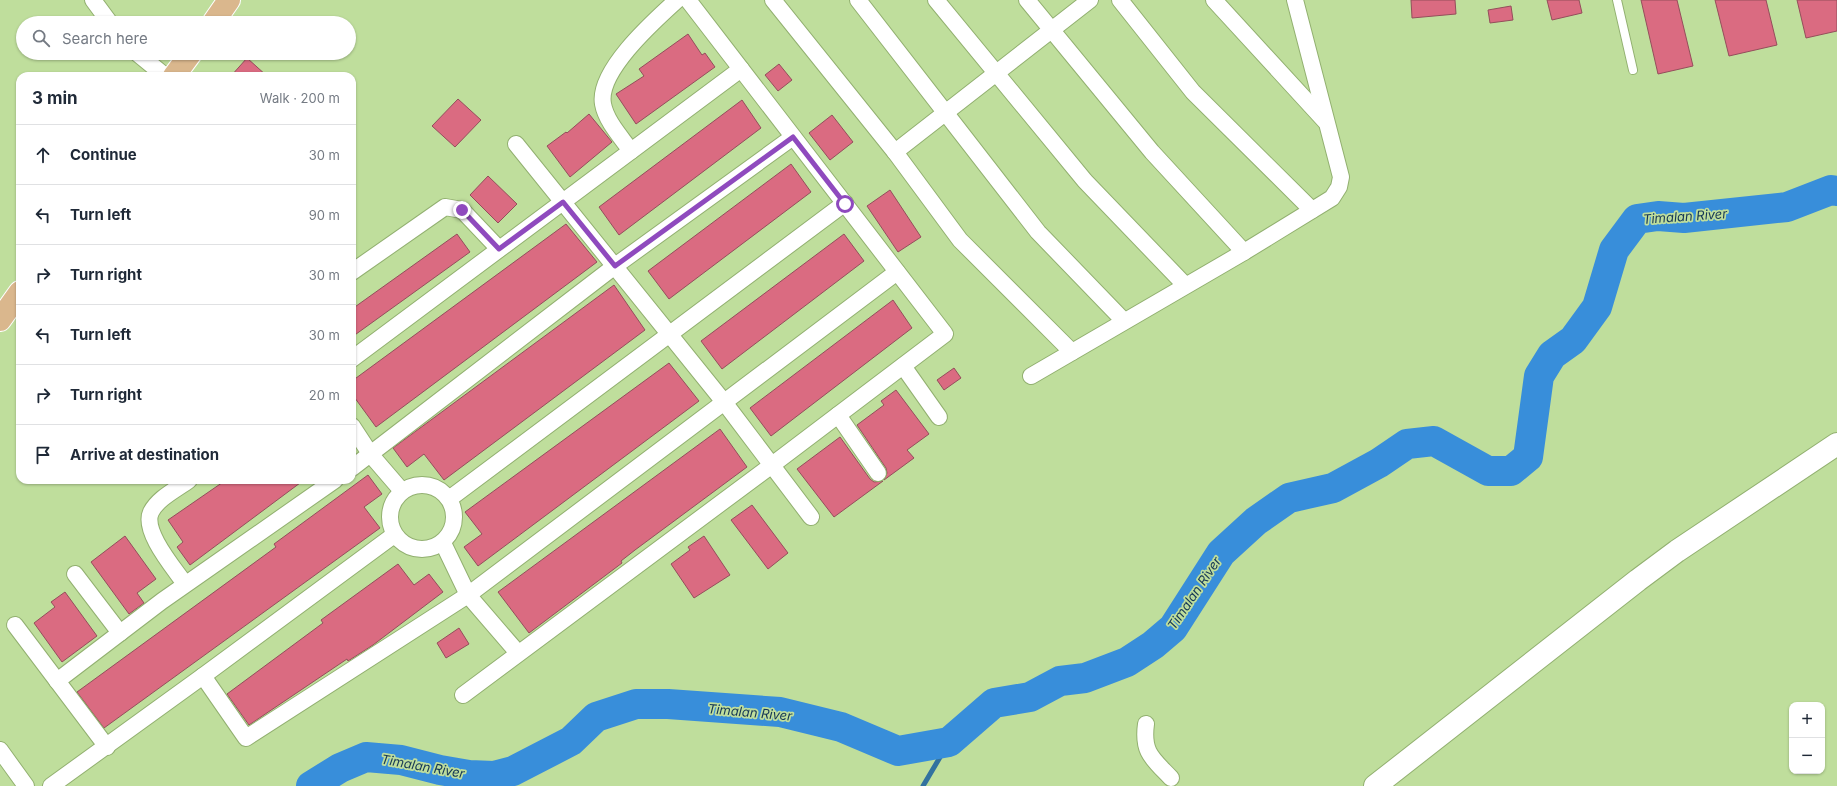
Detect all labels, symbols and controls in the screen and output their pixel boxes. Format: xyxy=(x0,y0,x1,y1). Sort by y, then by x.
search box xyxy=(16,16,356,60)
icon: search xyxy=(30,27,52,49)
text: Search here xyxy=(62,29,148,48)
text: 3 min xyxy=(32,88,78,108)
text: Walk · 200 m xyxy=(260,90,340,106)
icon: ahead xyxy=(32,144,54,166)
text: Continue xyxy=(70,145,137,164)
text: 30 m xyxy=(309,147,340,163)
route start xyxy=(836,195,854,213)
route end xyxy=(453,201,471,219)
icon: left xyxy=(32,204,54,226)
text: Turn left xyxy=(70,205,131,224)
water label: Timalan River xyxy=(1642,205,1729,227)
text: 90 m xyxy=(309,207,340,223)
icon: right xyxy=(32,264,54,286)
text: Turn right xyxy=(70,265,142,284)
text: 30 m xyxy=(309,267,340,283)
icon: left xyxy=(32,324,54,346)
text: Turn left xyxy=(70,325,131,344)
text: 30 m xyxy=(309,327,340,343)
icon: right xyxy=(32,384,54,406)
text: Turn right xyxy=(70,385,142,404)
text: 20 m xyxy=(309,387,340,403)
icon: arrive xyxy=(32,444,54,466)
text: Arrive at destination xyxy=(70,445,219,464)
water label: Timalan River xyxy=(1164,553,1225,632)
water label: Timalan River xyxy=(707,700,794,724)
map controls xyxy=(1789,702,1825,774)
button: + xyxy=(1789,702,1825,738)
button: − xyxy=(1789,738,1825,774)
water label: Timalan River xyxy=(380,751,467,781)

